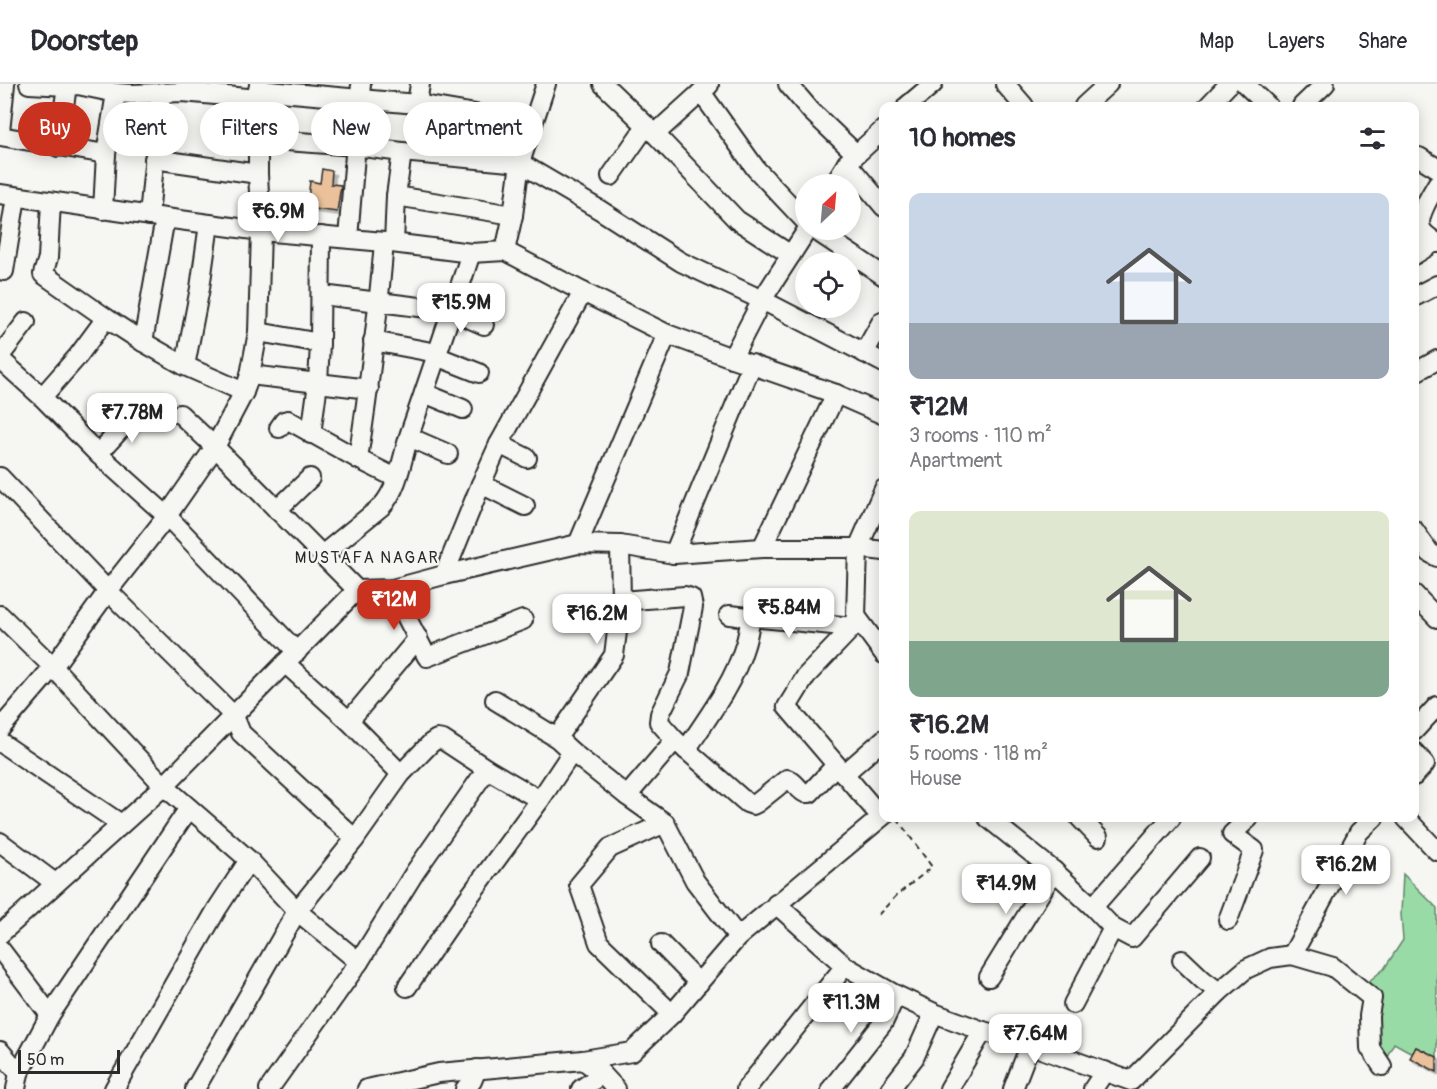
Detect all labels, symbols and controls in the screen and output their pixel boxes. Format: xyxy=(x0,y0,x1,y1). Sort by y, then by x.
text: Doorstep xyxy=(30,24,138,59)
text: Map xyxy=(1199,28,1234,55)
text: Layers xyxy=(1267,28,1325,55)
text: Share xyxy=(1358,28,1407,55)
chip: Buy xyxy=(18,102,91,156)
chip: Rent xyxy=(103,102,188,156)
chip: Filters xyxy=(200,102,299,156)
chip: New xyxy=(311,102,391,156)
chip: Apartment xyxy=(403,102,543,156)
text: 10 homes xyxy=(909,122,1015,154)
icon: filters xyxy=(1356,122,1389,155)
north arrow xyxy=(795,174,861,240)
map controls xyxy=(795,174,861,318)
pin: ₹6.9M xyxy=(236,192,320,243)
text: ₹6.9M xyxy=(252,199,304,224)
icon: home xyxy=(1095,232,1203,340)
button: locate xyxy=(795,252,861,318)
pin: ₹15.9M xyxy=(412,283,510,334)
text: ₹15.9M xyxy=(431,290,491,315)
text: ₹12M xyxy=(909,391,968,423)
pin: ₹7.78M xyxy=(83,393,181,444)
text: ₹7.78M xyxy=(101,400,163,425)
text: 3 rooms · 110 m² xyxy=(909,423,1052,448)
text: Apartment xyxy=(909,448,1002,473)
district label: MUSTAFA NAGAR xyxy=(295,548,439,568)
icon: home xyxy=(1095,550,1203,658)
pin: ₹12M xyxy=(358,580,430,631)
text: ₹12M xyxy=(371,587,417,612)
pin: ₹5.84M xyxy=(740,588,838,639)
pin: ₹16.2M xyxy=(548,594,646,645)
text: ₹5.84M xyxy=(757,595,821,620)
text: ₹16.2M xyxy=(566,601,628,626)
text: ₹16.2M xyxy=(909,709,989,741)
text: 5 rooms · 118 m² xyxy=(909,741,1048,766)
text: House xyxy=(909,766,961,791)
pin: ₹16.2M xyxy=(1297,845,1395,896)
text: ₹16.2M xyxy=(1315,852,1377,877)
pin: ₹14.9M xyxy=(957,864,1055,915)
text: ₹14.9M xyxy=(976,871,1036,896)
pin: ₹11.3M xyxy=(802,983,900,1034)
text: ₹11.3M xyxy=(822,990,880,1015)
pin: ₹7.64M xyxy=(986,1014,1084,1065)
text: ₹7.64M xyxy=(1003,1021,1067,1046)
scale bar xyxy=(18,1047,120,1074)
text: 50 m xyxy=(27,1050,64,1070)

